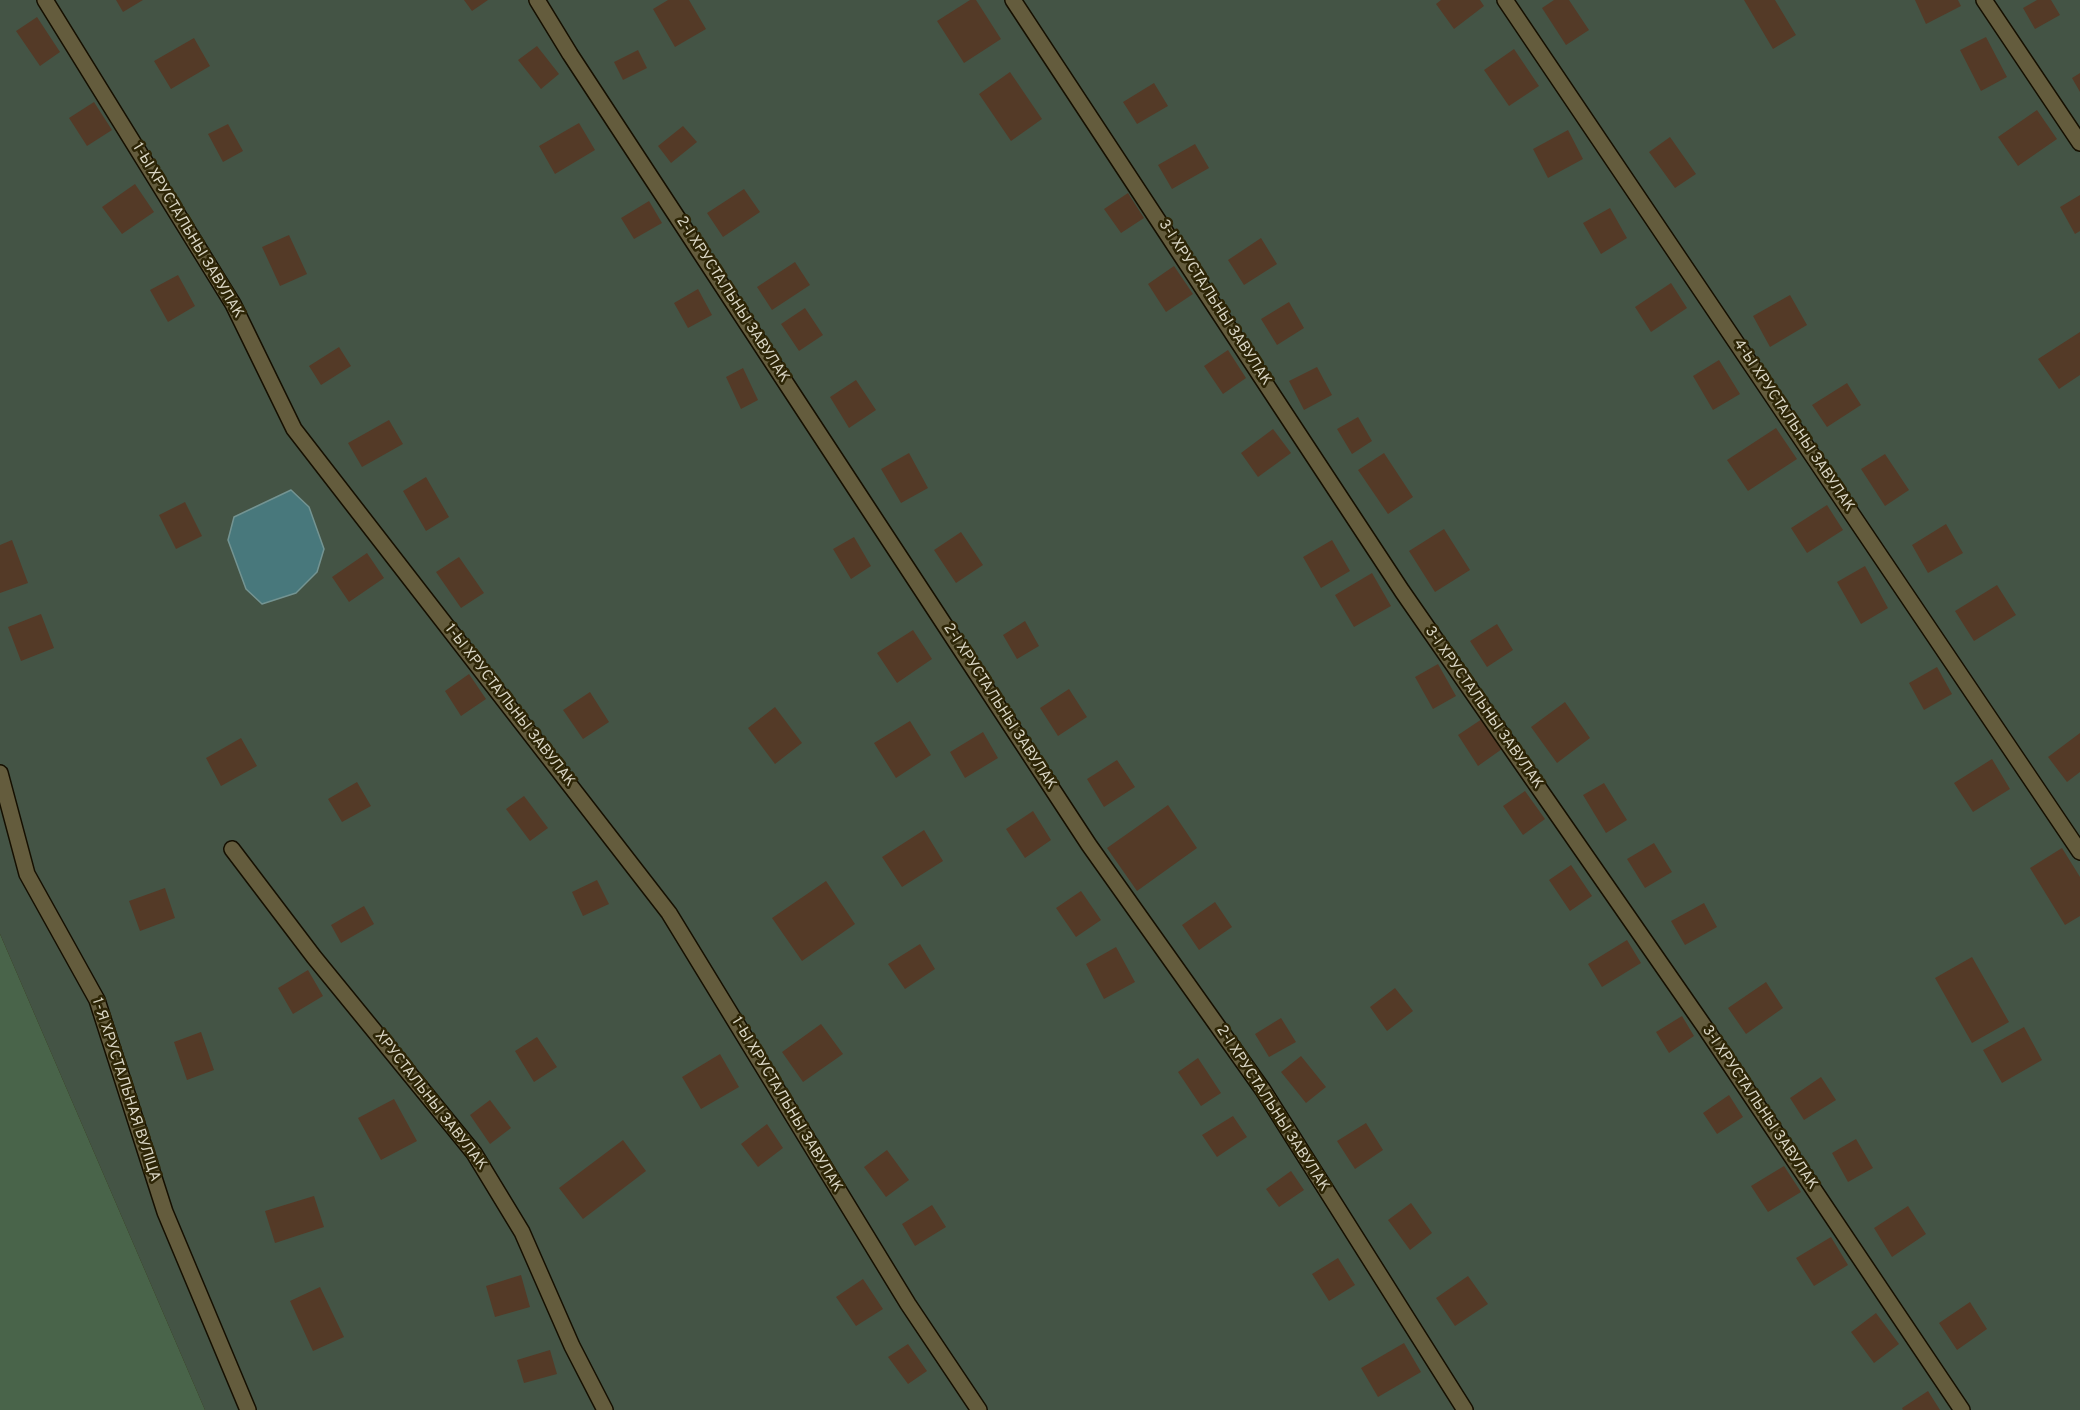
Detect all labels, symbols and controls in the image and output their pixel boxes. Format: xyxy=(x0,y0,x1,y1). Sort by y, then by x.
street label: 1-Ы ХРУСТАЛЬНЫ ЗАВУЛАК xyxy=(127,140,247,322)
street label: 2-І ХРУСТАЛЬНЫ ЗАВУЛАК xyxy=(672,214,792,386)
street label: 3-І ХРУСТАЛЬНЫ ЗАВУЛАК xyxy=(1154,217,1274,389)
street label: 4-Ы ХРУСТАЛЬНЫ ЗАВУЛАК xyxy=(1728,336,1858,516)
street label: 1-Ы ХРУСТАЛЬНЫ ЗАВУЛАК xyxy=(440,621,578,791)
street label: 2-І ХРУСТАЛЬНЫ ЗАВУЛАК xyxy=(939,621,1059,793)
street label: 3-І ХРУСТАЛЬНЫ ЗАВУЛАК xyxy=(1420,623,1546,793)
street label: 1-Я ХРУСТАЛЬНАЯ ВУЛІЦА xyxy=(87,996,163,1184)
street label: 1-Ы ХРУСТАЛЬНЫ ЗАВУЛАК xyxy=(726,1014,846,1196)
street label: 3-І ХРУСТАЛЬНЫ ЗАВУЛАК xyxy=(1697,1022,1821,1194)
street label: 2-І ХРУСТАЛЬНЫ ЗАВУЛАК xyxy=(1212,1023,1332,1195)
street label: ХРУСТАЛЬНЫ ЗАВУЛАК xyxy=(370,1028,490,1174)

